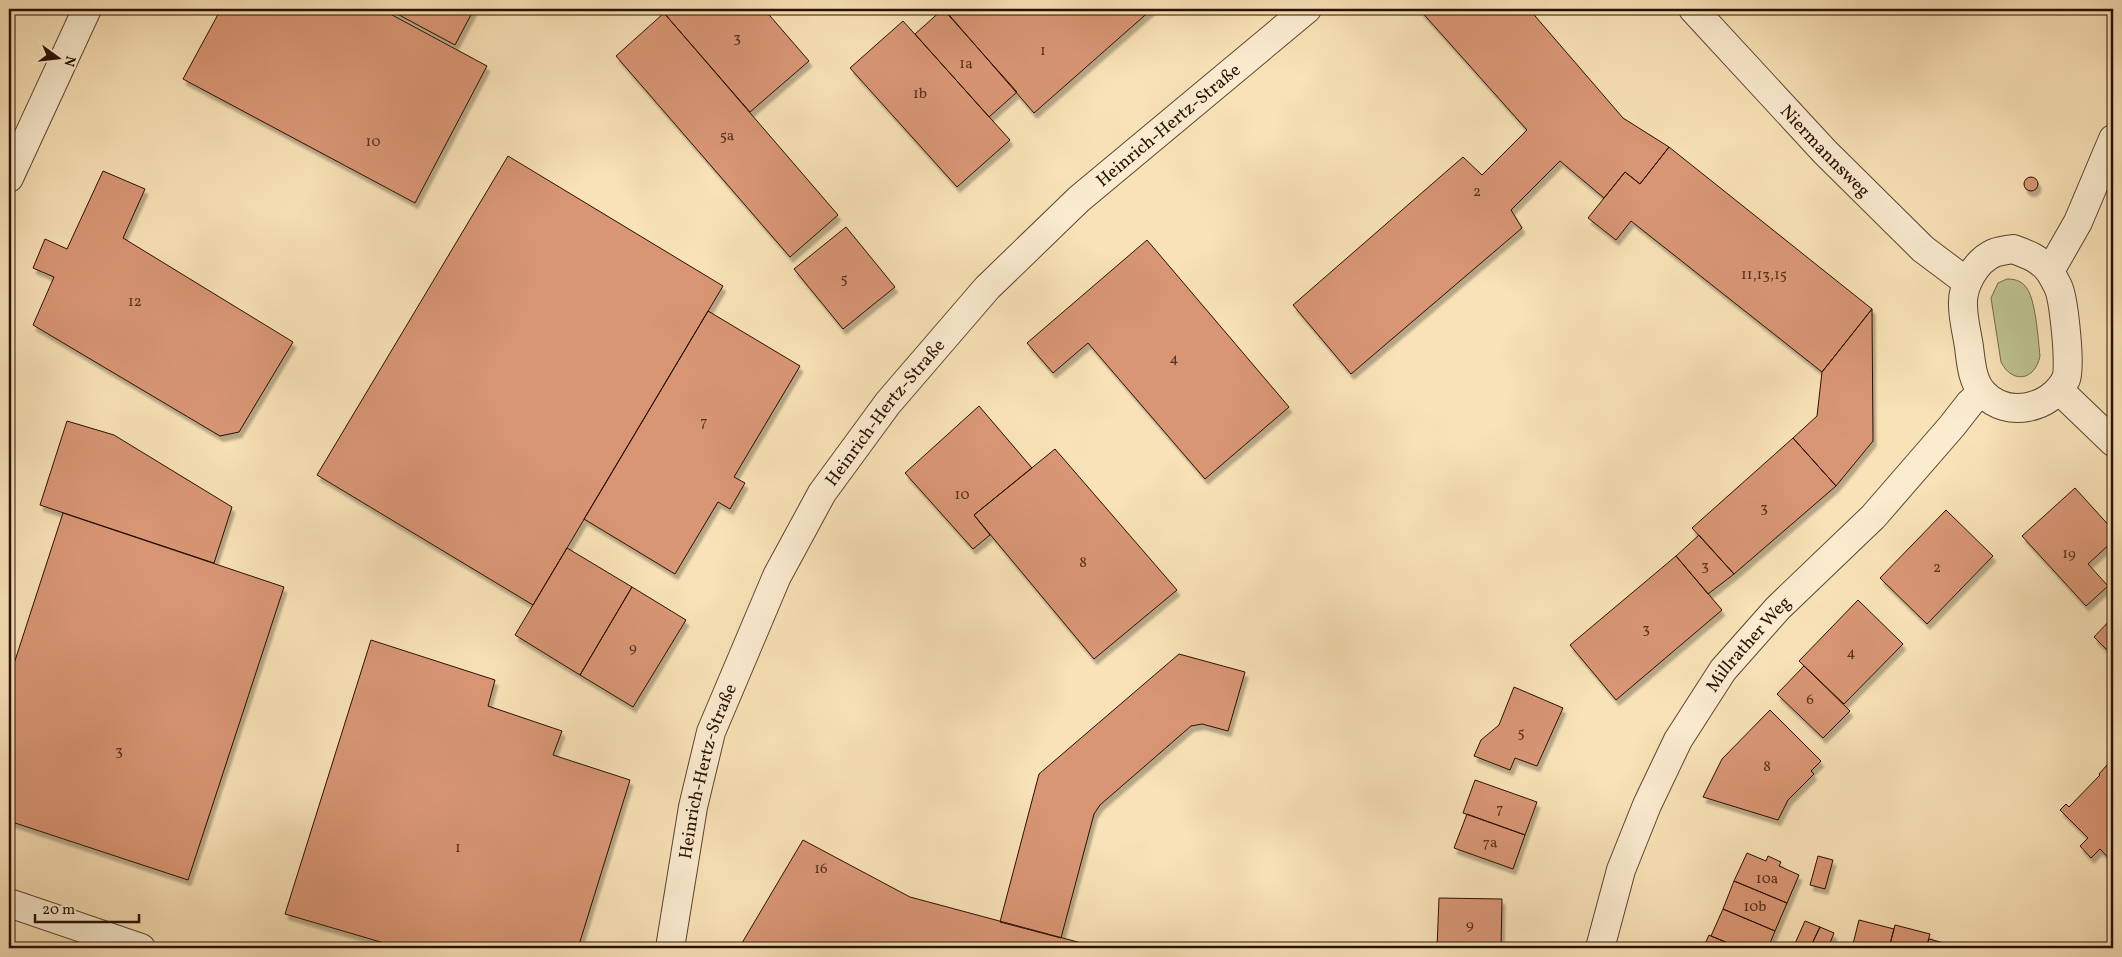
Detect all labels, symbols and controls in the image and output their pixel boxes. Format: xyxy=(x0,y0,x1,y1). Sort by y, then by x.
house number: 3 xyxy=(733,28,741,49)
north arrow xyxy=(32,32,82,82)
house number: 1 xyxy=(1040,41,1046,62)
text: N xyxy=(59,54,80,68)
house number: 1a xyxy=(959,54,973,75)
street label: Heinrich-Hertz-Straße xyxy=(1091,58,1247,194)
house number: 1b xyxy=(913,84,927,105)
street label: Niermannsweg xyxy=(1774,100,1875,204)
house number: 5a xyxy=(720,126,734,147)
house number: 10 xyxy=(366,132,380,153)
house number: 2 xyxy=(1473,182,1481,203)
house number: 11,13,15 xyxy=(1741,265,1787,286)
house number: 5 xyxy=(840,269,848,290)
house number: 12 xyxy=(128,292,142,313)
street label: Heinrich-Hertz-Straße xyxy=(820,334,952,492)
house number: 4 xyxy=(1170,349,1179,370)
house number: 7 xyxy=(700,412,708,433)
house number: 10 xyxy=(955,485,969,506)
house number: 3 xyxy=(1760,498,1768,519)
house number: 19 xyxy=(2062,544,2076,565)
house number: 8 xyxy=(1079,553,1087,574)
house number: 3 xyxy=(1701,556,1709,577)
house number: 2 xyxy=(1933,558,1941,579)
street label: Millrather Weg xyxy=(1701,591,1797,698)
house number: 3 xyxy=(1642,619,1650,640)
house number: 9 xyxy=(629,638,637,659)
house number: 4 xyxy=(1847,643,1856,664)
street label: Heinrich-Hertz-Straße xyxy=(674,680,744,861)
house number: 6 xyxy=(1806,690,1814,711)
house number: 5 xyxy=(1517,723,1525,744)
house number: 3 xyxy=(115,741,123,762)
house number: 8 xyxy=(1763,757,1771,778)
house number: 7 xyxy=(1496,799,1504,820)
house number: 7a xyxy=(1483,833,1497,854)
house number: 1 xyxy=(455,838,461,859)
house number: 16 xyxy=(814,859,828,880)
house number: 10a xyxy=(1756,869,1778,890)
scale bar xyxy=(35,892,139,924)
house number: 10b xyxy=(1743,897,1767,918)
text: 20 m xyxy=(42,900,75,921)
house number: 9 xyxy=(1466,915,1474,936)

